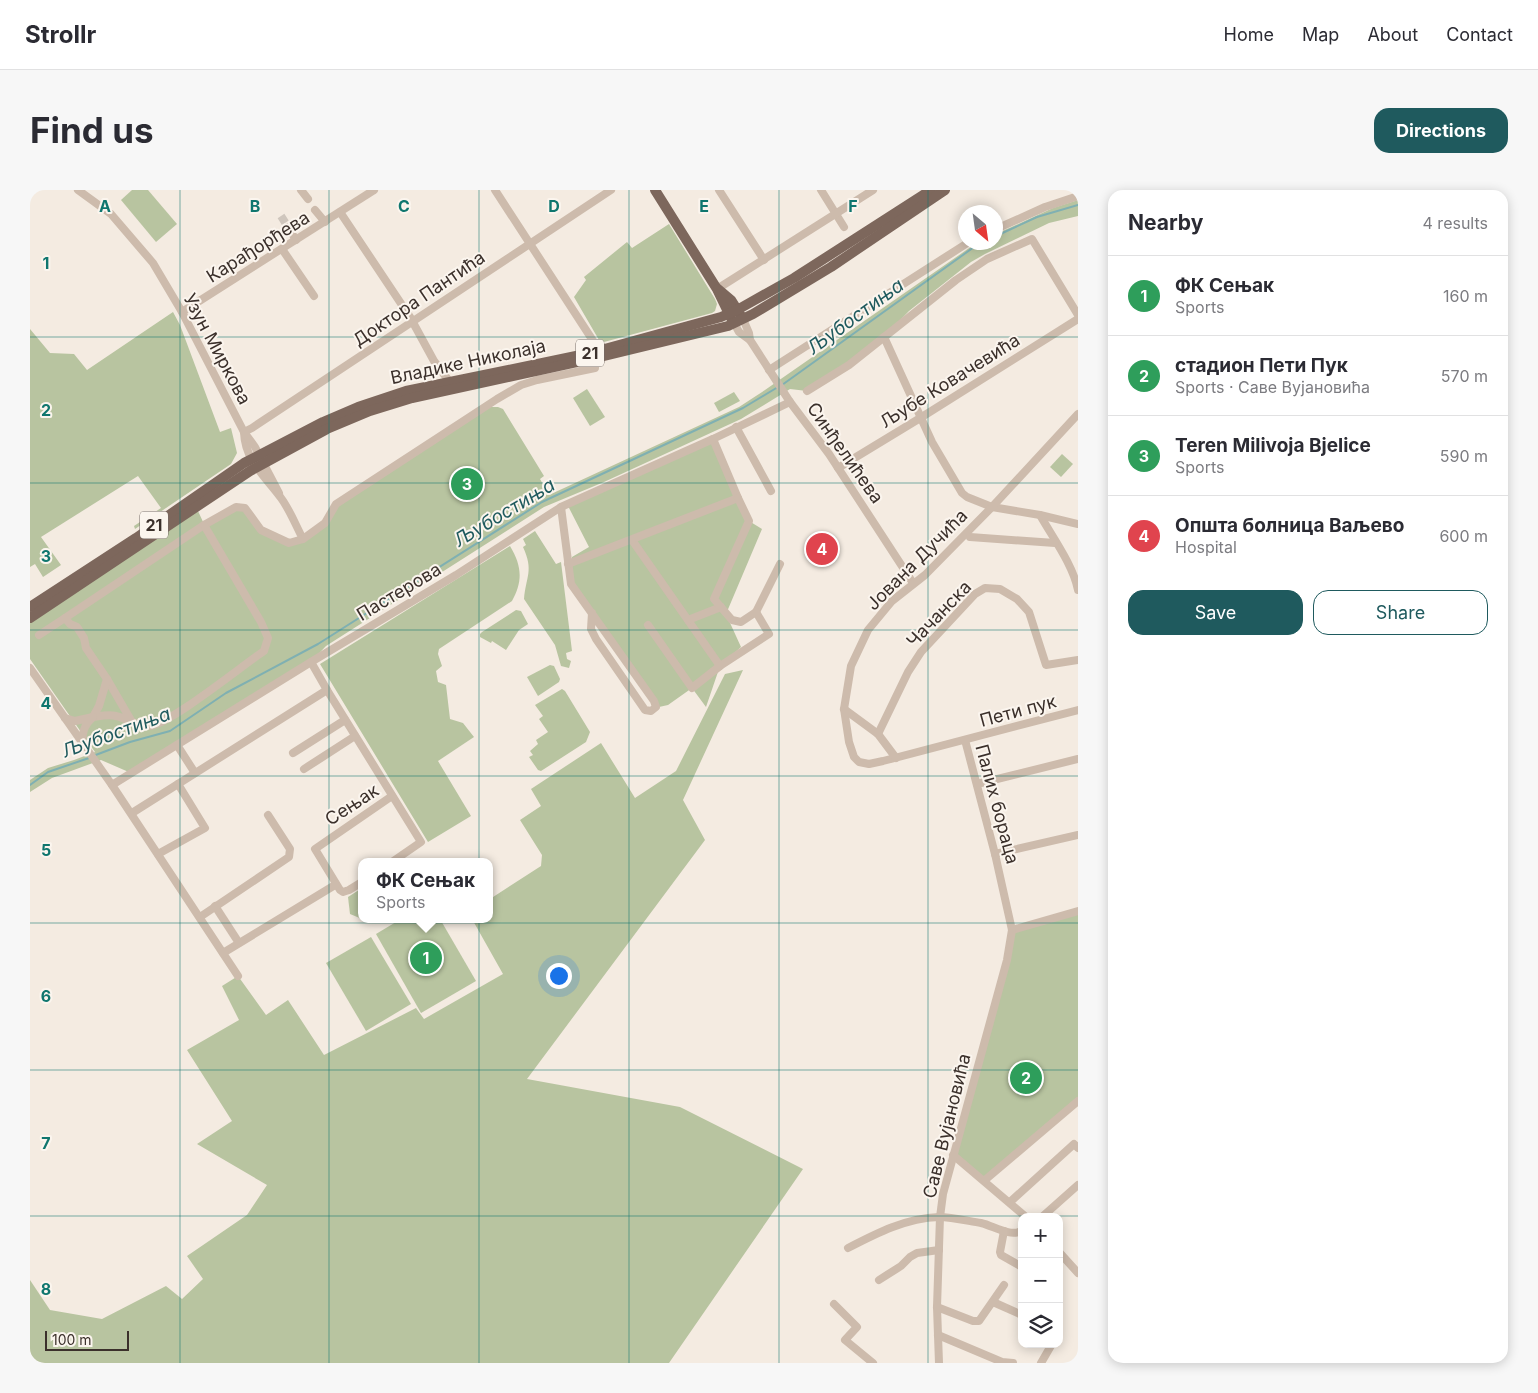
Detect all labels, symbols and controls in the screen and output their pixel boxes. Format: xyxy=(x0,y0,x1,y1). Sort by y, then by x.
text: Strollr xyxy=(25,20,96,49)
text: Home xyxy=(1224,24,1274,45)
text: Map xyxy=(1302,24,1339,45)
text: About xyxy=(1367,24,1418,45)
text: Contact xyxy=(1446,24,1513,45)
button: Directions xyxy=(1374,108,1508,153)
text: Find us xyxy=(30,109,154,151)
text: A xyxy=(99,196,111,216)
text: B xyxy=(250,196,260,216)
text: C xyxy=(398,196,410,216)
text: D xyxy=(548,196,560,216)
text: E xyxy=(699,196,709,216)
text: F xyxy=(848,196,858,216)
north arrow xyxy=(958,205,1003,250)
street label: Карађорђева xyxy=(202,207,313,287)
text: Nearby xyxy=(1128,210,1203,235)
text: 4 results xyxy=(1423,213,1488,233)
street label: Доктора Пантића xyxy=(349,247,489,351)
text: 1 xyxy=(43,253,49,273)
water label: Љубостиња xyxy=(802,273,908,359)
text: ФК Сењак xyxy=(1175,274,1274,297)
text: 1 xyxy=(1141,286,1147,306)
text: 160 m xyxy=(1443,286,1488,306)
street label: Узун Миркова xyxy=(179,290,256,408)
text: Sports xyxy=(1175,297,1224,317)
street label: Љубе Ковачевића xyxy=(876,329,1024,432)
street label: Владике Николаја xyxy=(388,335,547,388)
road number: 21 xyxy=(576,340,604,367)
text: стадион Пети Пук xyxy=(1175,354,1348,377)
text: 2 xyxy=(1139,366,1149,386)
text: 570 m xyxy=(1441,366,1488,386)
text: Sports · Саве Вујановића xyxy=(1175,377,1370,397)
street label: Синђелићева xyxy=(803,398,888,507)
text: 2 xyxy=(41,400,51,420)
text: Teren Milivoja Bjelice xyxy=(1175,434,1371,457)
text: 3 xyxy=(1139,446,1149,466)
text: 590 m xyxy=(1440,446,1488,466)
text: Sports xyxy=(1175,457,1224,477)
pin: 3 xyxy=(451,465,483,503)
water label: Љубостиња xyxy=(449,473,559,552)
street label: Јована Дучића xyxy=(862,505,971,614)
road number: 21 xyxy=(140,512,168,538)
text: Општа болница Ваљево xyxy=(1175,514,1404,537)
text: 4 xyxy=(1139,526,1149,546)
text: 600 m xyxy=(1439,526,1488,546)
pin: 4 xyxy=(806,530,838,568)
text: Hospital xyxy=(1175,537,1237,557)
text: 3 xyxy=(41,546,51,566)
street label: Пастерова xyxy=(353,558,445,625)
street label: Чачанска xyxy=(902,576,975,651)
button: Save xyxy=(1128,590,1303,635)
button: Share xyxy=(1313,590,1488,635)
street label: Пети пук xyxy=(977,690,1059,731)
text: 4 xyxy=(41,693,52,713)
water label: Љубостиња xyxy=(59,702,174,763)
street label: Палих бораца xyxy=(971,742,1024,866)
street label: Сењак xyxy=(321,779,383,830)
text: 5 xyxy=(41,840,51,860)
popup xyxy=(358,858,493,923)
text: ФК Сењак xyxy=(376,869,475,892)
text: Sports xyxy=(376,892,425,912)
pin: 1 xyxy=(410,939,442,977)
your location xyxy=(546,963,572,989)
text: 6 xyxy=(41,986,51,1006)
street label: Саве Вујановића xyxy=(918,1051,975,1200)
pin: 2 xyxy=(1010,1059,1042,1097)
text: 7 xyxy=(41,1133,51,1153)
map controls xyxy=(1018,1213,1063,1348)
button: + xyxy=(1018,1213,1063,1258)
button: − xyxy=(1018,1258,1063,1303)
text: 8 xyxy=(41,1279,51,1299)
button: layers xyxy=(1018,1303,1063,1348)
scale bar xyxy=(45,1328,129,1351)
text: 100 m xyxy=(52,1331,92,1348)

